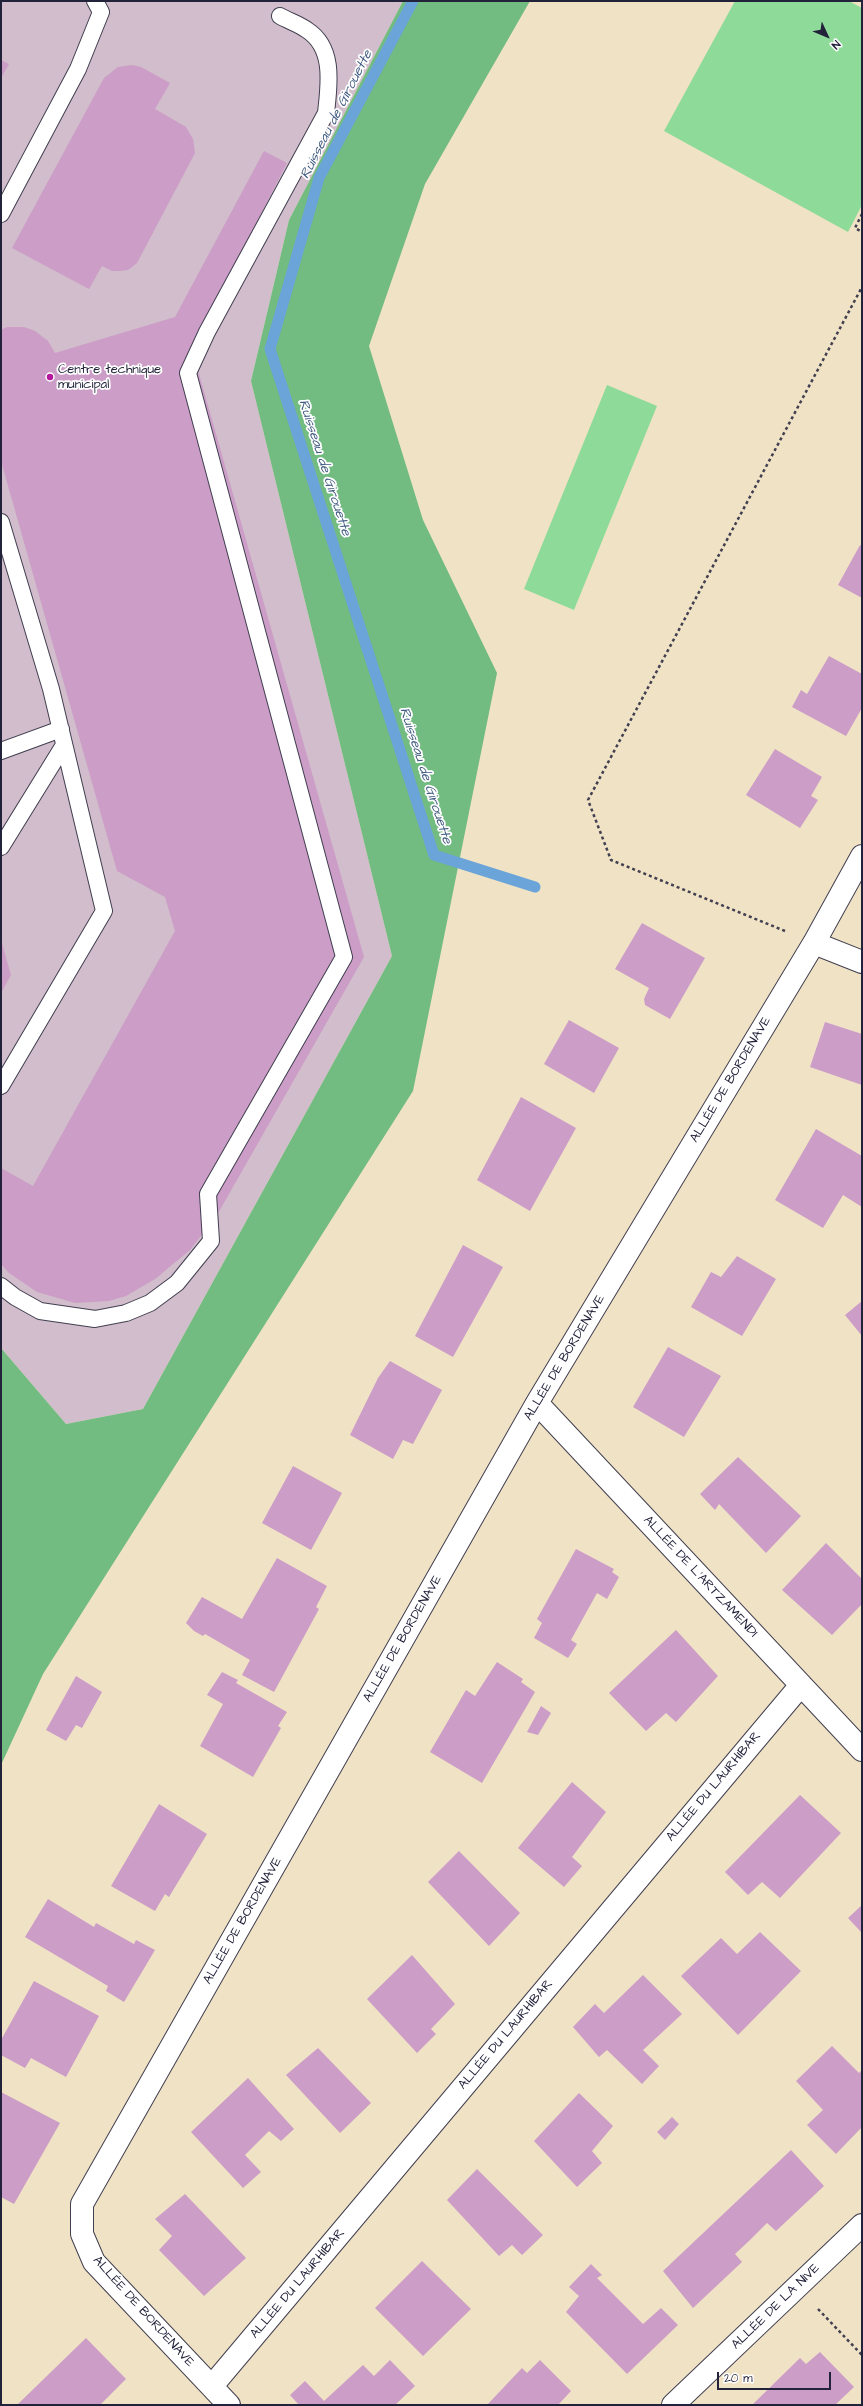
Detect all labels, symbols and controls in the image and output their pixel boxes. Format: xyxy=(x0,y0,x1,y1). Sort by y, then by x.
north arrow xyxy=(807,16,847,56)
text: N xyxy=(828,37,844,52)
water label: Ruisseau de Girouette xyxy=(297,48,377,182)
place label: Centre technique municipal xyxy=(58,362,161,393)
marker: Centre technique municipal xyxy=(45,372,55,382)
water label: Ruisseau de Girouette xyxy=(294,398,354,538)
water label: Ruisseau de Girouette xyxy=(395,706,455,846)
street label: ALLÉE DE BORDENAVE xyxy=(687,1014,775,1146)
street label: ALLÉE DE BORDENAVE xyxy=(521,1292,609,1424)
street label: ALLÉE DE L'ARTZAMENDI xyxy=(640,1513,760,1641)
street label: ALLÉE DE BORDENAVE xyxy=(360,1573,446,1705)
street label: ALLÉE DU LAURHIBAR xyxy=(664,1729,764,1845)
street label: ALLÉE DE BORDENAVE xyxy=(200,1855,286,1987)
street label: ALLÉE DU LAURHIBAR xyxy=(456,1977,556,2093)
street label: ALLÉE DU LAURHIBAR xyxy=(248,2226,348,2342)
street label: ALLÉE DE BORDENAVE xyxy=(89,2253,197,2371)
street label: ALLÉE DE LA NIVE xyxy=(729,2261,823,2353)
scale bar xyxy=(719,2364,833,2390)
text: 20 m xyxy=(724,2370,753,2387)

